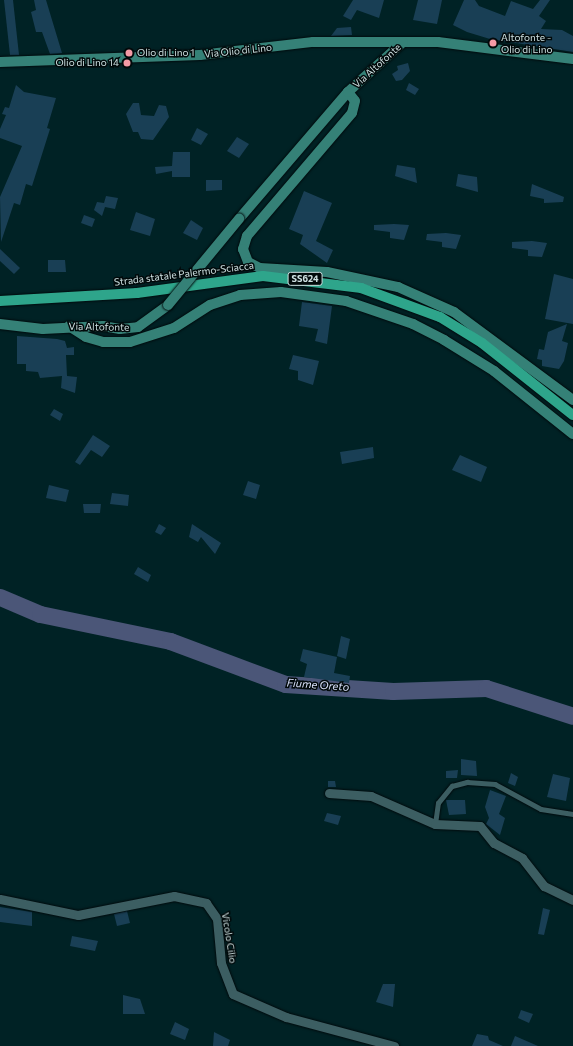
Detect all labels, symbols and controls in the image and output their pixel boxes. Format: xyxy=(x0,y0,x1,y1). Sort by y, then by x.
place label: Altofonte - Olio di Lino xyxy=(501,31,552,54)
marker: Altofonte - Olio di Lino xyxy=(488,38,498,48)
street label: Via Olio di Lino xyxy=(204,41,272,61)
street label: Via Altofonte xyxy=(350,41,404,91)
place label: Olio di Lino 1 xyxy=(137,47,195,59)
marker: Olio di Lino 1 xyxy=(124,48,134,58)
place label: Olio di Lino 14 xyxy=(55,57,119,69)
marker: Olio di Lino 14 xyxy=(122,58,132,68)
street label: Strada statale Palermo-Sciacca xyxy=(113,259,255,289)
road number: SS624 xyxy=(287,272,323,286)
street label: Via Altofonte xyxy=(69,320,129,334)
water label: Fiume Oreto xyxy=(286,676,350,694)
street label: Vicolo Cilio xyxy=(219,912,239,964)

